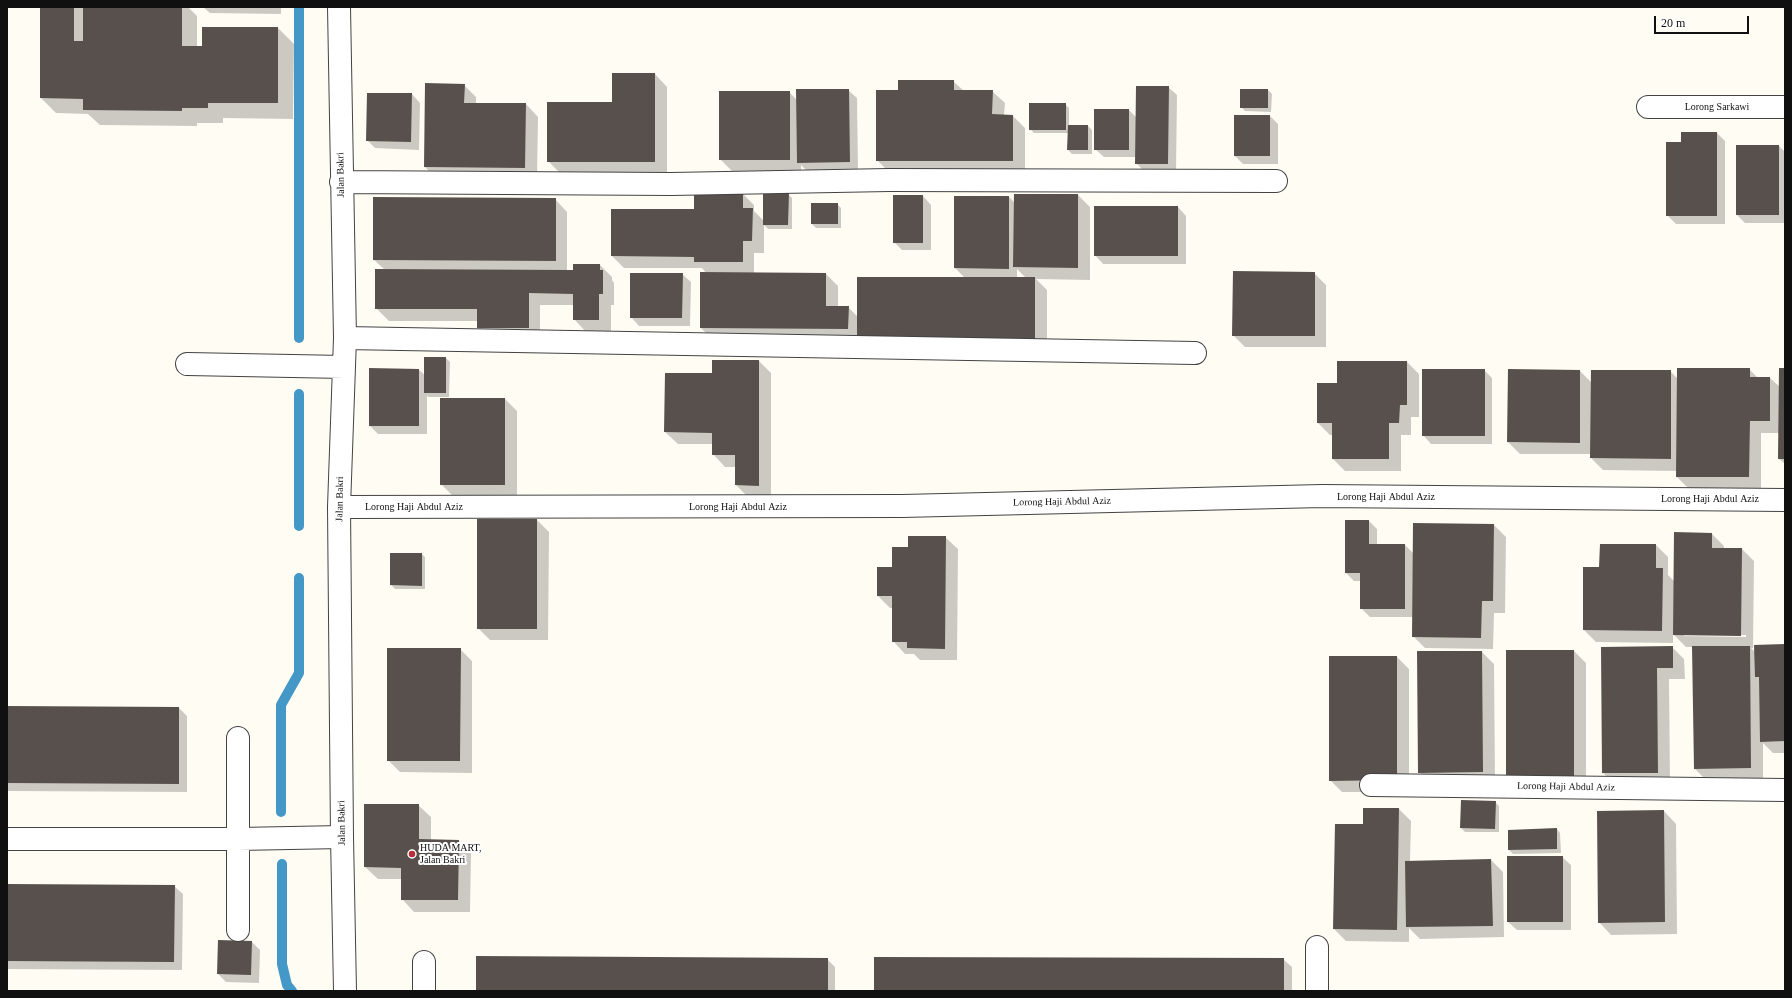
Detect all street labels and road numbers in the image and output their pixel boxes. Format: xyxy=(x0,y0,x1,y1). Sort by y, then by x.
street label: Lorong Sarkawi xyxy=(1685,101,1749,113)
street label: Jalan Bakri xyxy=(335,152,347,198)
street label: Jalan Bakri xyxy=(334,476,346,522)
street label: Lorong Haji Abdul Aziz xyxy=(1337,491,1435,503)
street label: Lorong Haji Abdul Aziz xyxy=(1661,493,1759,505)
street label: Lorong Haji Abdul Aziz xyxy=(1013,495,1111,509)
street label: Lorong Haji Abdul Aziz xyxy=(365,501,463,513)
street label: Lorong Haji Abdul Aziz xyxy=(689,501,787,513)
street label: Lorong Haji Abdul Aziz xyxy=(1517,780,1615,794)
street label: Jalan Bakri xyxy=(336,800,348,846)

